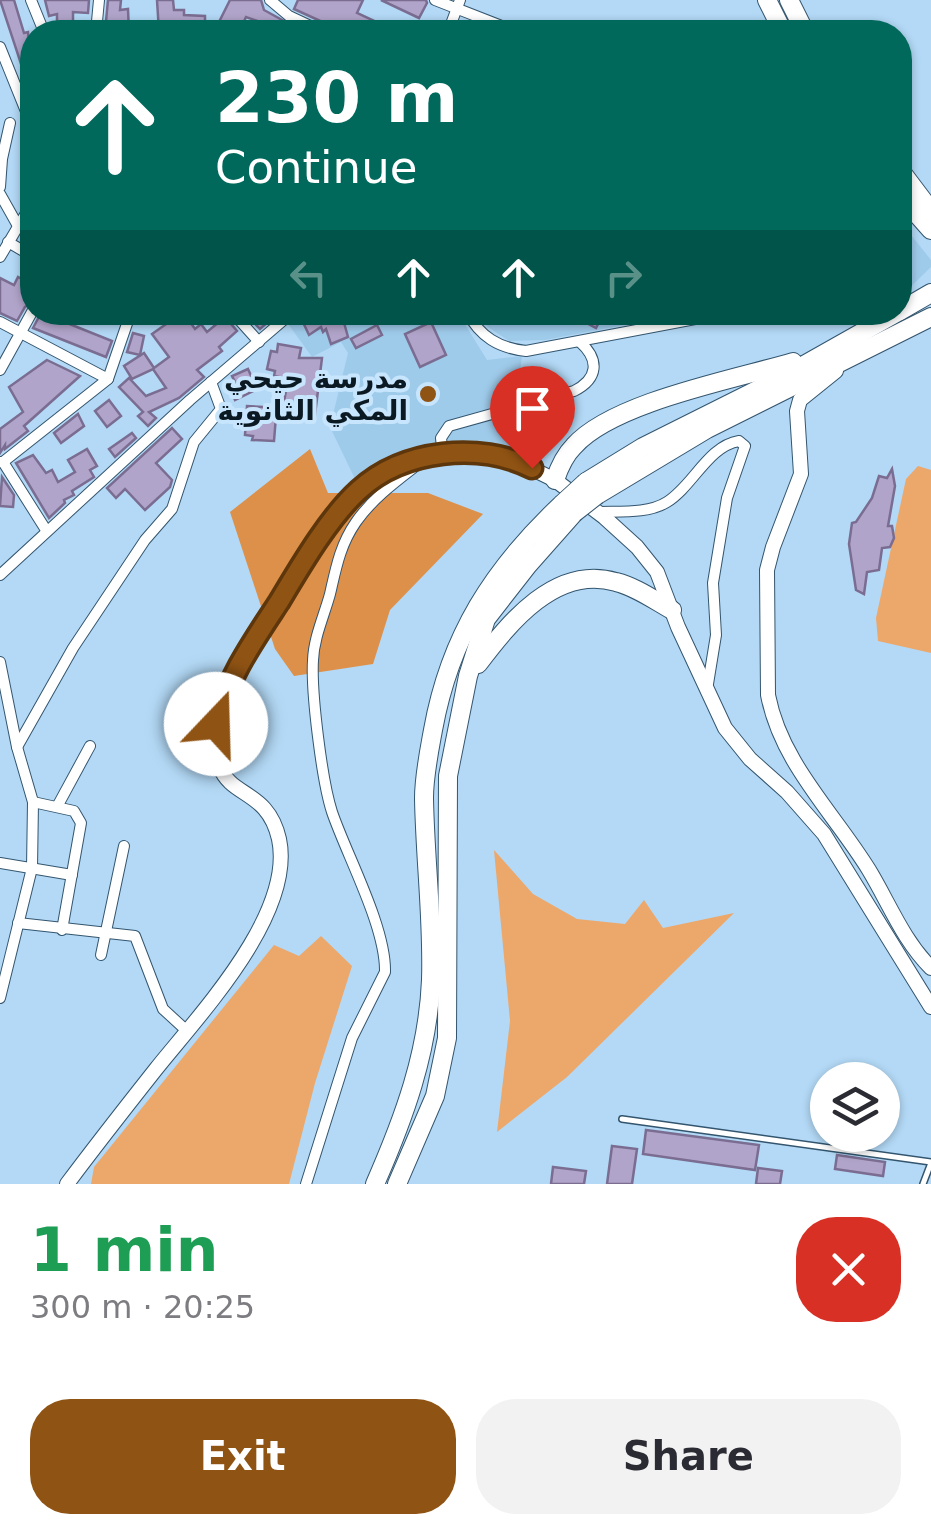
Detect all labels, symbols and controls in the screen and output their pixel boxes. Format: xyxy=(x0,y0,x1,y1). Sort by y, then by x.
text: 230 m xyxy=(215,57,458,139)
icon: ahead xyxy=(50,60,180,190)
text: Continue xyxy=(215,141,417,194)
icon: left xyxy=(281,250,336,305)
icon: ahead xyxy=(386,250,441,305)
icon: ahead xyxy=(491,250,546,305)
icon: right xyxy=(596,250,651,305)
place label: مدرسة حيحي المكي الثانوية xyxy=(217,362,408,427)
pin xyxy=(490,366,575,469)
icon: arrive xyxy=(505,381,560,436)
marker: مدرسة حيحي المكي الثانوية xyxy=(417,383,439,405)
position arrow xyxy=(164,672,268,776)
map controls xyxy=(810,1062,900,1152)
button: layers xyxy=(810,1062,900,1152)
text: 1 min xyxy=(30,1215,218,1285)
button: close xyxy=(796,1217,901,1322)
text: 300 m · 20:25 xyxy=(30,1288,255,1326)
button: Exit xyxy=(30,1399,456,1514)
button: Share xyxy=(476,1399,901,1514)

